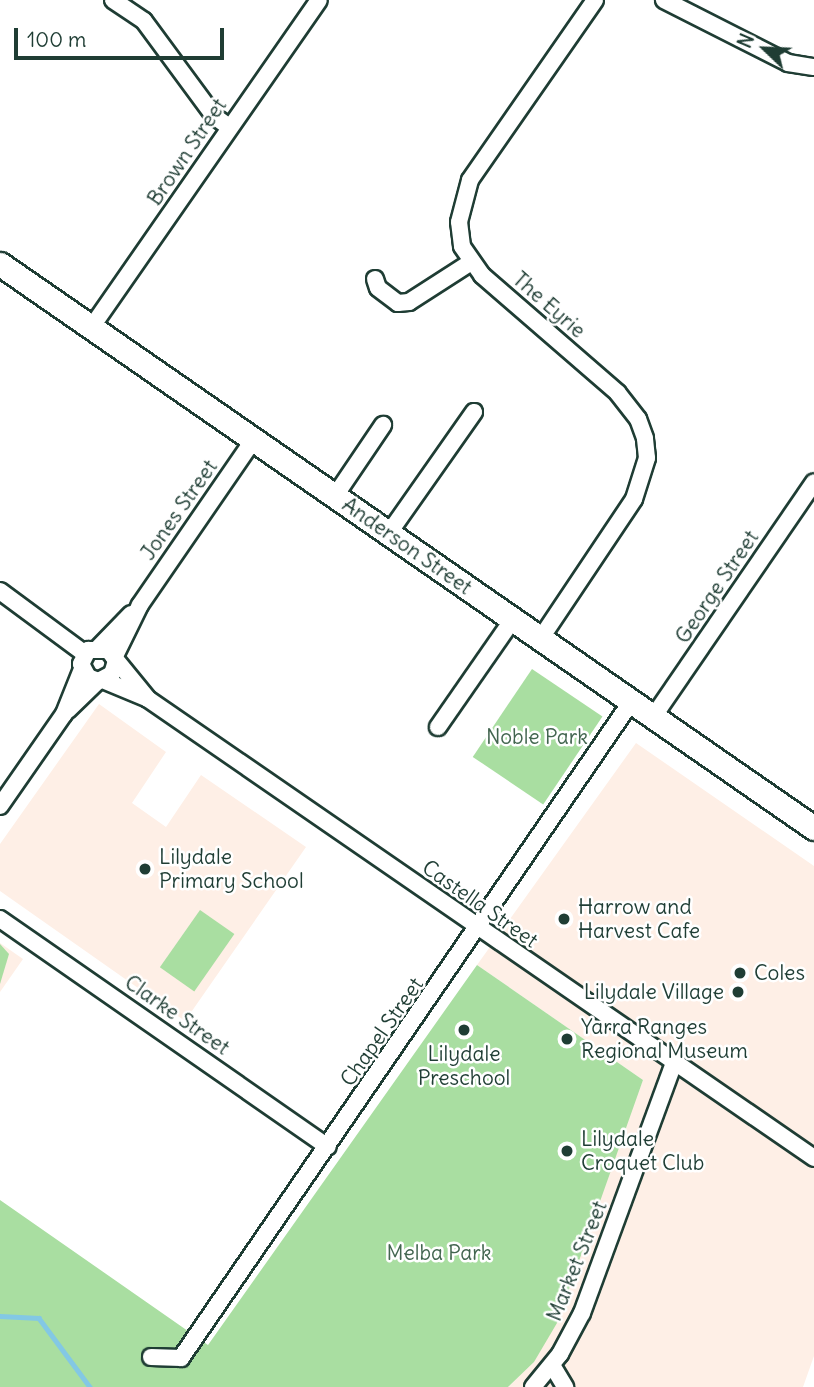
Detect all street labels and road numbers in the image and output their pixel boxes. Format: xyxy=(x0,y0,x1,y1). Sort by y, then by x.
street label: Brown Street xyxy=(142,94,232,210)
street label: The Eyrie xyxy=(508,267,590,343)
street label: Jones Street xyxy=(135,455,223,565)
street label: Anderson Street xyxy=(337,492,477,600)
street label: George Street xyxy=(670,526,764,648)
street label: Castella Street xyxy=(417,855,543,953)
street label: Clarke Street xyxy=(120,970,234,1060)
street label: Chapel Street xyxy=(335,973,429,1091)
street label: Market Street xyxy=(541,1197,613,1325)

